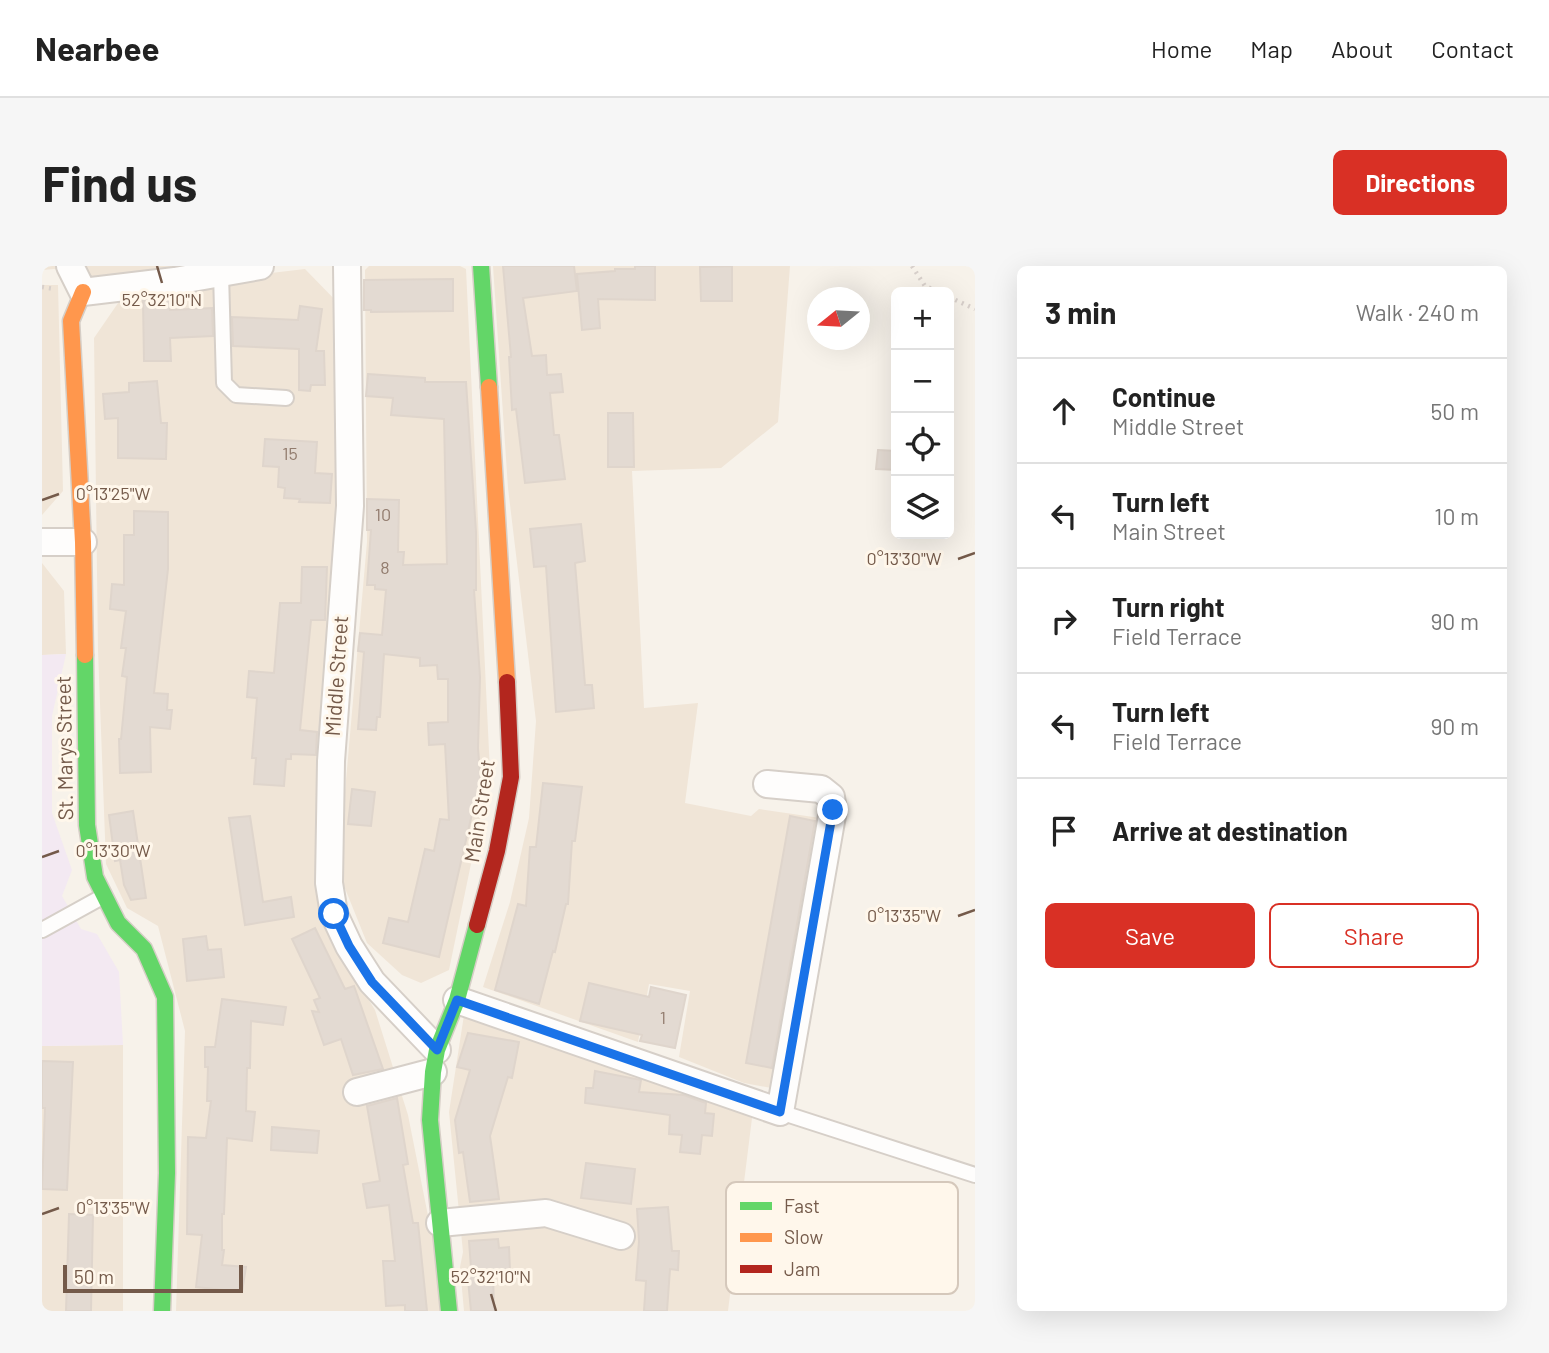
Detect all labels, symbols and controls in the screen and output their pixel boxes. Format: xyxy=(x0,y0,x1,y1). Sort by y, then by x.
text: Nearbee xyxy=(35,28,159,68)
text: Home xyxy=(1151,34,1212,63)
text: Map xyxy=(1250,34,1293,63)
text: About xyxy=(1331,34,1393,63)
text: Contact xyxy=(1431,34,1514,63)
button: Directions xyxy=(1333,150,1507,215)
text: Find us xyxy=(42,153,197,212)
north arrow xyxy=(807,287,870,350)
map controls xyxy=(891,287,954,539)
button: + xyxy=(891,287,954,350)
text: 52°32'10"N xyxy=(122,288,202,310)
text: 3 min xyxy=(1045,294,1116,330)
text: Walk · 240 m xyxy=(1356,298,1479,326)
button: − xyxy=(891,350,954,413)
text: Continue xyxy=(1112,381,1216,412)
icon: ahead xyxy=(1045,392,1083,430)
text: 50 m xyxy=(1431,397,1479,425)
text: Middle Street xyxy=(1112,412,1244,440)
button: locate xyxy=(891,413,954,476)
house number: 15 xyxy=(282,442,298,464)
button: layers xyxy=(891,476,954,539)
text: 0°13'25"W xyxy=(76,482,150,504)
text: Turn left xyxy=(1112,486,1210,517)
icon: left xyxy=(1045,497,1083,535)
text: 10 m xyxy=(1434,502,1479,530)
house number: 10 xyxy=(375,503,391,525)
text: Main Street xyxy=(1112,517,1226,545)
text: 0°13'30"W xyxy=(867,547,942,569)
house number: 8 xyxy=(380,556,390,578)
text: Turn right xyxy=(1112,591,1225,622)
icon: right xyxy=(1045,602,1083,640)
text: 90 m xyxy=(1430,607,1479,635)
street label: Middle Street xyxy=(319,615,352,737)
text: Field Terrace xyxy=(1112,622,1242,650)
street label: St. Marys Street xyxy=(50,676,77,821)
text: Turn left xyxy=(1112,696,1210,727)
icon: left xyxy=(1045,707,1083,745)
text: 90 m xyxy=(1430,712,1479,740)
text: Field Terrace xyxy=(1112,727,1242,755)
street label: Main Street xyxy=(458,757,499,864)
route end xyxy=(817,794,848,825)
icon: arrive xyxy=(1045,812,1083,850)
text: Arrive at destination xyxy=(1112,815,1348,846)
text: 0°13'30"W xyxy=(76,839,151,861)
route start xyxy=(318,898,349,929)
button: Save xyxy=(1045,903,1255,968)
button: Share xyxy=(1269,903,1479,968)
text: 0°13'35"W xyxy=(867,904,941,926)
house number: 1 xyxy=(660,1006,666,1028)
legend xyxy=(726,1182,958,1294)
text: Fast xyxy=(784,1194,820,1217)
text: 0°13'35"W xyxy=(76,1196,150,1218)
text: Slow xyxy=(784,1225,823,1248)
text: Jam xyxy=(784,1257,820,1280)
scale bar xyxy=(63,1262,243,1294)
text: 50 m xyxy=(74,1265,114,1288)
text: 52°32'10"N xyxy=(451,1265,531,1287)

